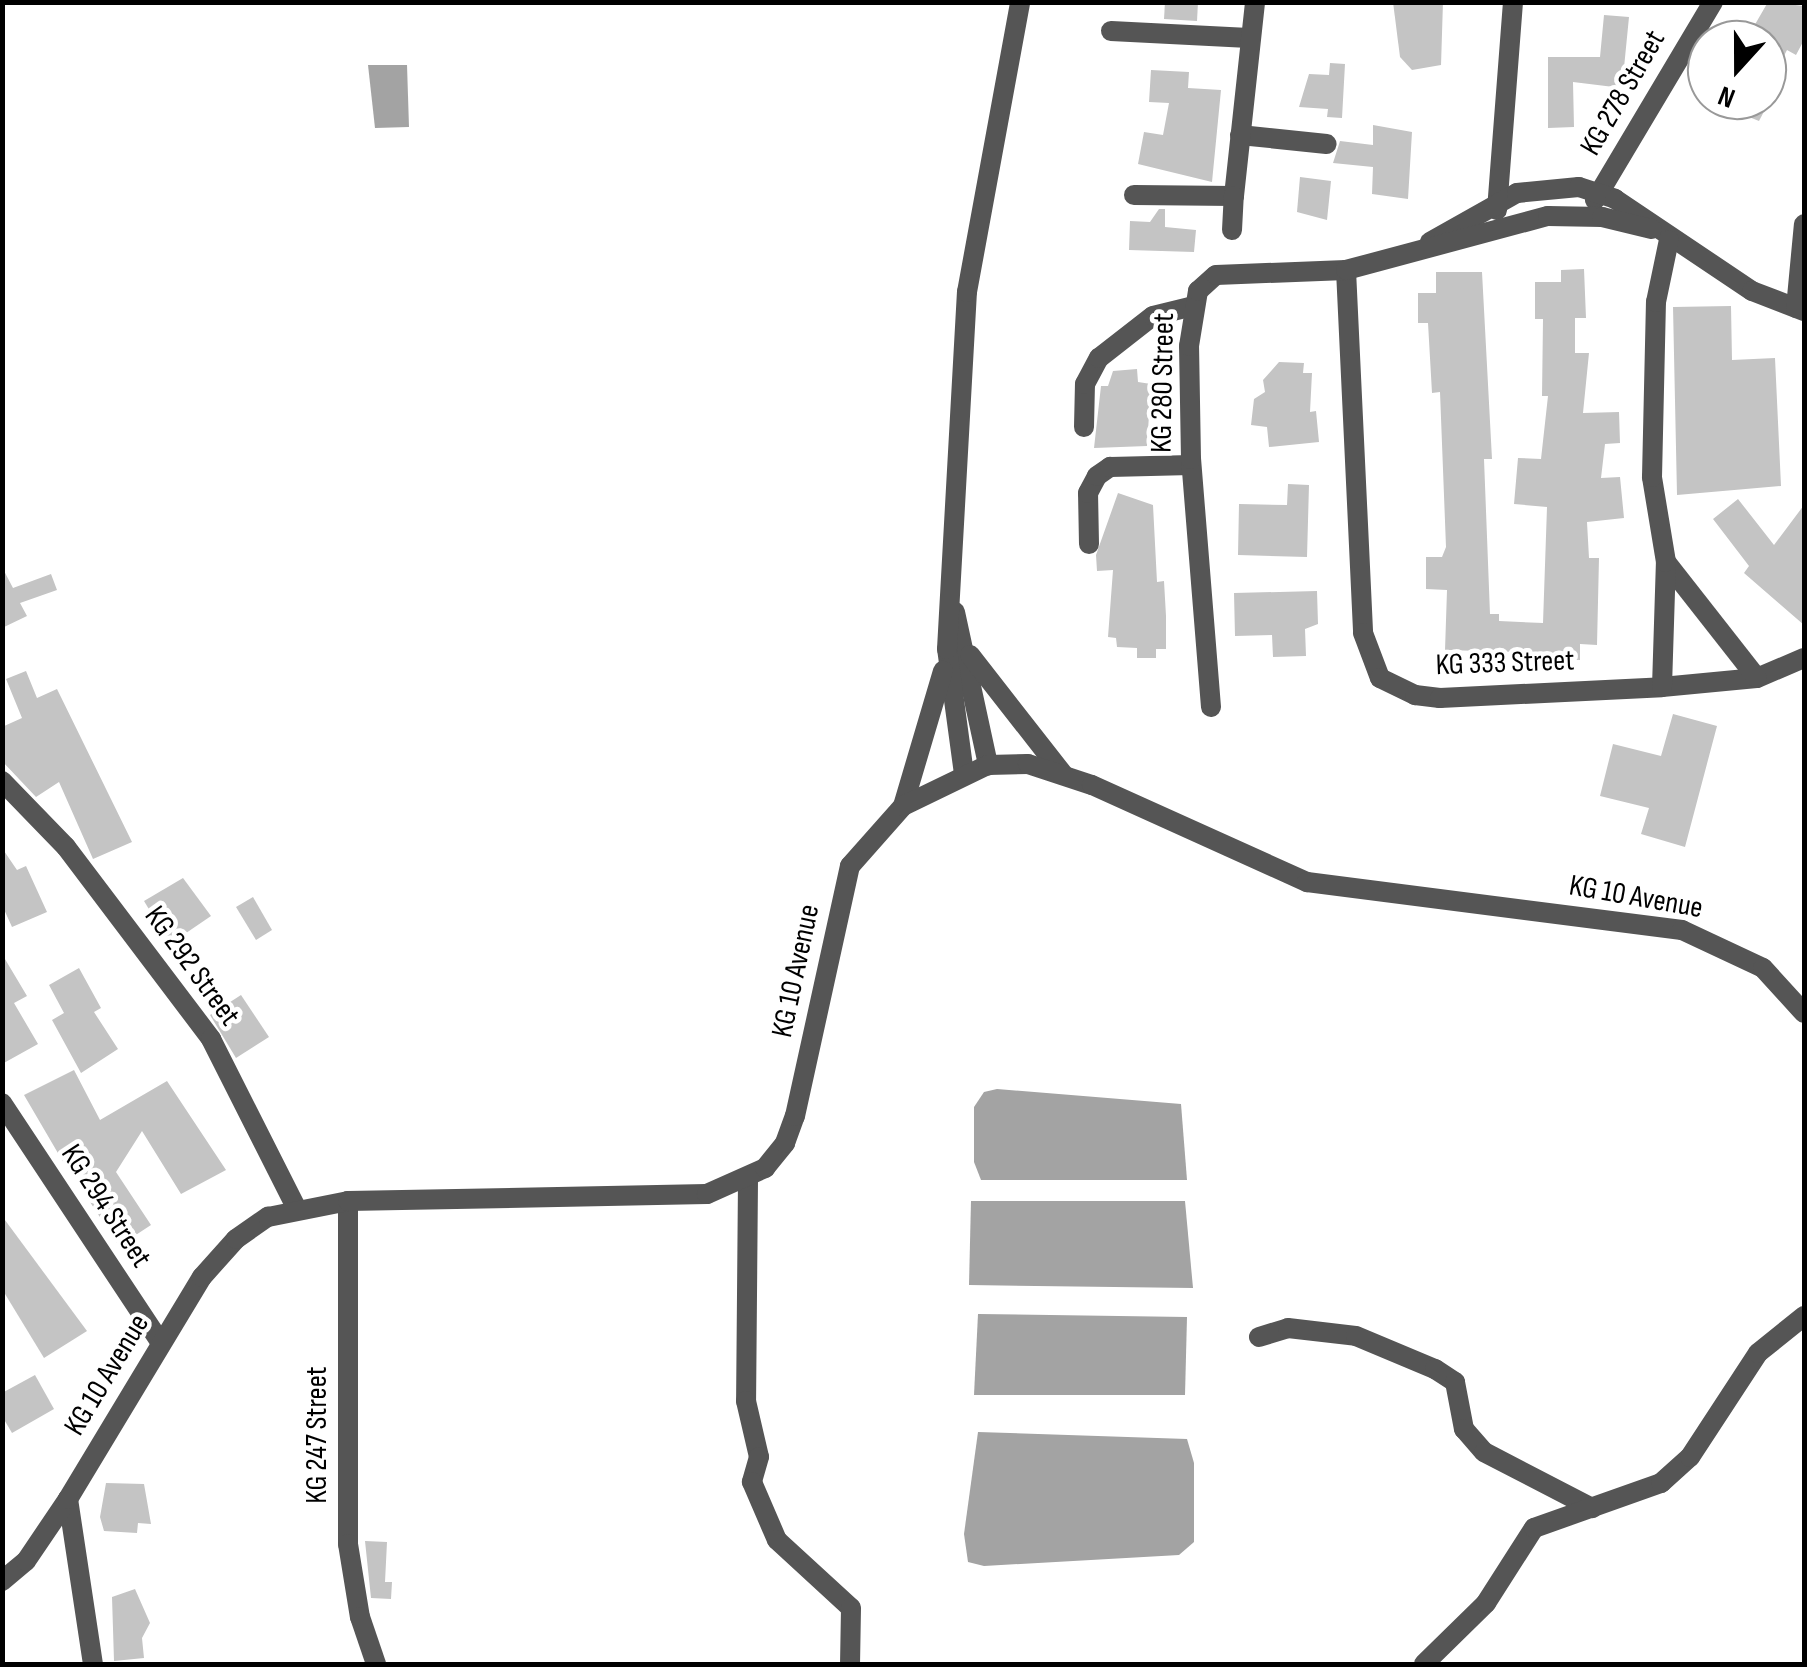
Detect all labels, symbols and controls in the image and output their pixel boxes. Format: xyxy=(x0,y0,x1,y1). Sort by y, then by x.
north arrow xyxy=(1687,20,1787,120)
street label: KG 278 Street xyxy=(1573,24,1673,162)
text: N xyxy=(1714,79,1740,115)
street label: KG 280 Street xyxy=(1144,313,1182,453)
street label: KG 333 Street xyxy=(1435,643,1575,683)
street label: KG 10 Avenue xyxy=(1566,868,1706,926)
street label: KG 292 Street xyxy=(137,899,247,1033)
street label: KG 10 Avenue xyxy=(764,901,828,1041)
street label: KG 294 Street xyxy=(53,1138,159,1274)
street label: KG 10 Avenue xyxy=(57,1308,157,1442)
street label: KG 247 Street xyxy=(299,1366,335,1504)

